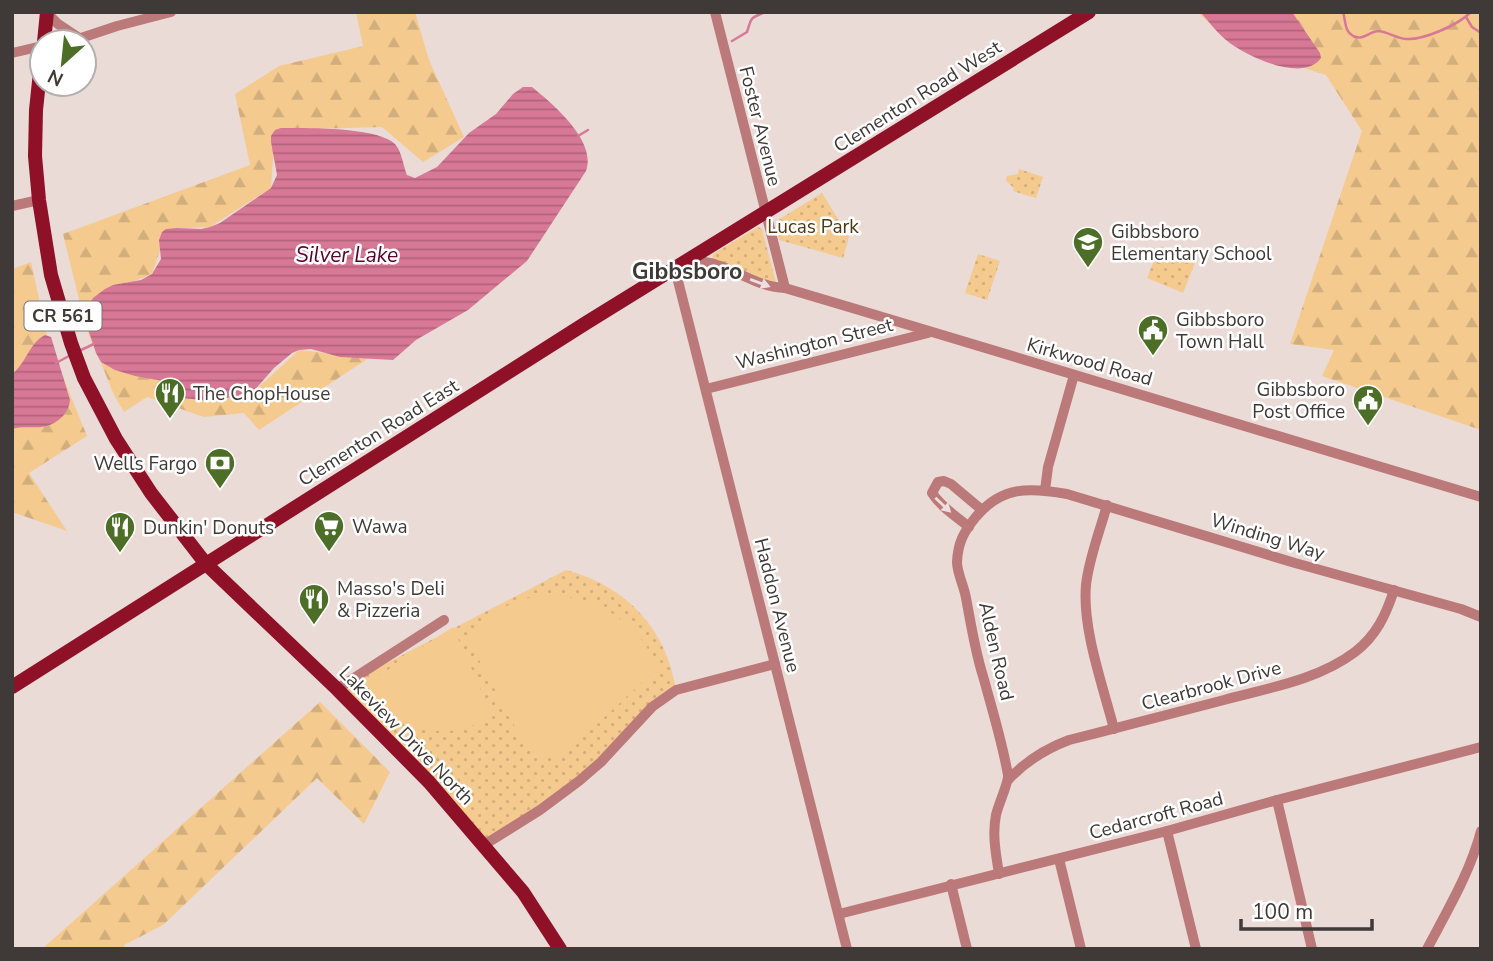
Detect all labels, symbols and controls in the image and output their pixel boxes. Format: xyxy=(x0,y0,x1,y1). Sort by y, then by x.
north arrow xyxy=(28,28,98,98)
street label: Clementon Road West xyxy=(829,34,1007,159)
text: N xyxy=(43,62,68,92)
street label: Foster Avenue xyxy=(733,64,787,189)
park label: Lucas Park xyxy=(767,214,859,240)
place label: Gibbsboro Elementary School xyxy=(1111,219,1272,267)
school or university icon: Gibbsboro Elementary School xyxy=(1071,225,1105,269)
water label: Silver Lake xyxy=(296,241,398,269)
district label: Gibbsboro xyxy=(632,256,742,287)
one-way arrow xyxy=(749,278,770,289)
road number: CR 561 xyxy=(24,302,102,330)
place label: Gibbsboro Town Hall xyxy=(1176,307,1264,355)
street label: Washington Street xyxy=(733,312,896,376)
public building icon: Gibbsboro Town Hall xyxy=(1136,313,1170,357)
street label: Kirkwood Road xyxy=(1024,332,1156,392)
street label: Clementon Road East xyxy=(294,373,464,493)
restaurant icon: The ChopHouse xyxy=(153,376,187,420)
place label: Gibbsboro Post Office xyxy=(1252,377,1345,425)
place label: The ChopHouse xyxy=(193,381,330,407)
public building icon: Gibbsboro Post Office xyxy=(1351,383,1385,427)
bank icon: Wells Fargo xyxy=(203,446,237,490)
place label: Wells Fargo xyxy=(93,451,197,477)
one-way arrow xyxy=(934,497,952,513)
street label: Winding Way xyxy=(1207,507,1328,567)
supermarket icon: Wawa xyxy=(312,509,346,553)
restaurant icon: Dunkin' Donuts xyxy=(103,510,137,554)
place label: Wawa xyxy=(352,514,408,540)
place label: Dunkin' Donuts xyxy=(143,515,274,541)
street label: Haddon Avenue xyxy=(748,535,806,675)
place label: Masso's Deli & Pizzeria xyxy=(337,576,445,624)
restaurant icon: Masso's Deli & Pizzeria xyxy=(297,582,331,626)
street label: Alden Road xyxy=(972,599,1020,703)
street label: Clearbrook Drive xyxy=(1139,655,1284,717)
street label: Lakeview Drive North xyxy=(333,660,480,811)
street label: Cedarcroft Road xyxy=(1086,786,1226,846)
scale bar xyxy=(1241,888,1372,932)
text: 100 m xyxy=(1252,898,1313,926)

